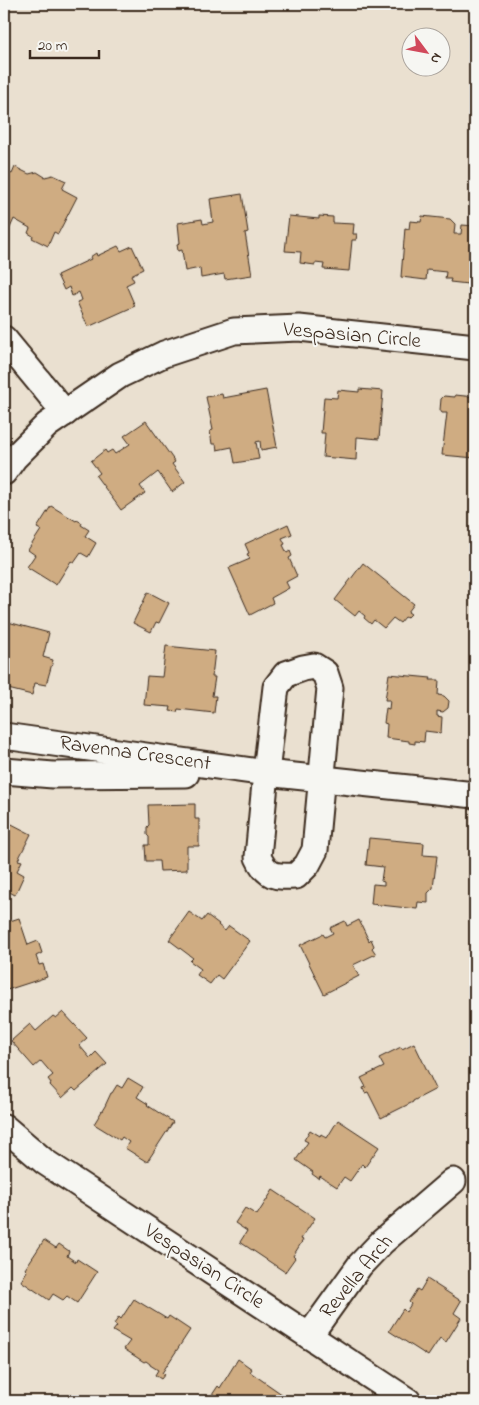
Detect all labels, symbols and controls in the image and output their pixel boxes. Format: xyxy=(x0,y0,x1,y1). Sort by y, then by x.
scale bar xyxy=(30,28,99,60)
north arrow xyxy=(402,28,452,78)
text: 20 m xyxy=(38,35,68,57)
text: N xyxy=(424,49,447,68)
street label: Vespasian Circle xyxy=(281,315,423,357)
street label: Ravenna Crescent xyxy=(57,729,213,779)
street label: Vespasian Circle xyxy=(137,1216,271,1318)
street label: Revella Arch xyxy=(313,1228,401,1326)

